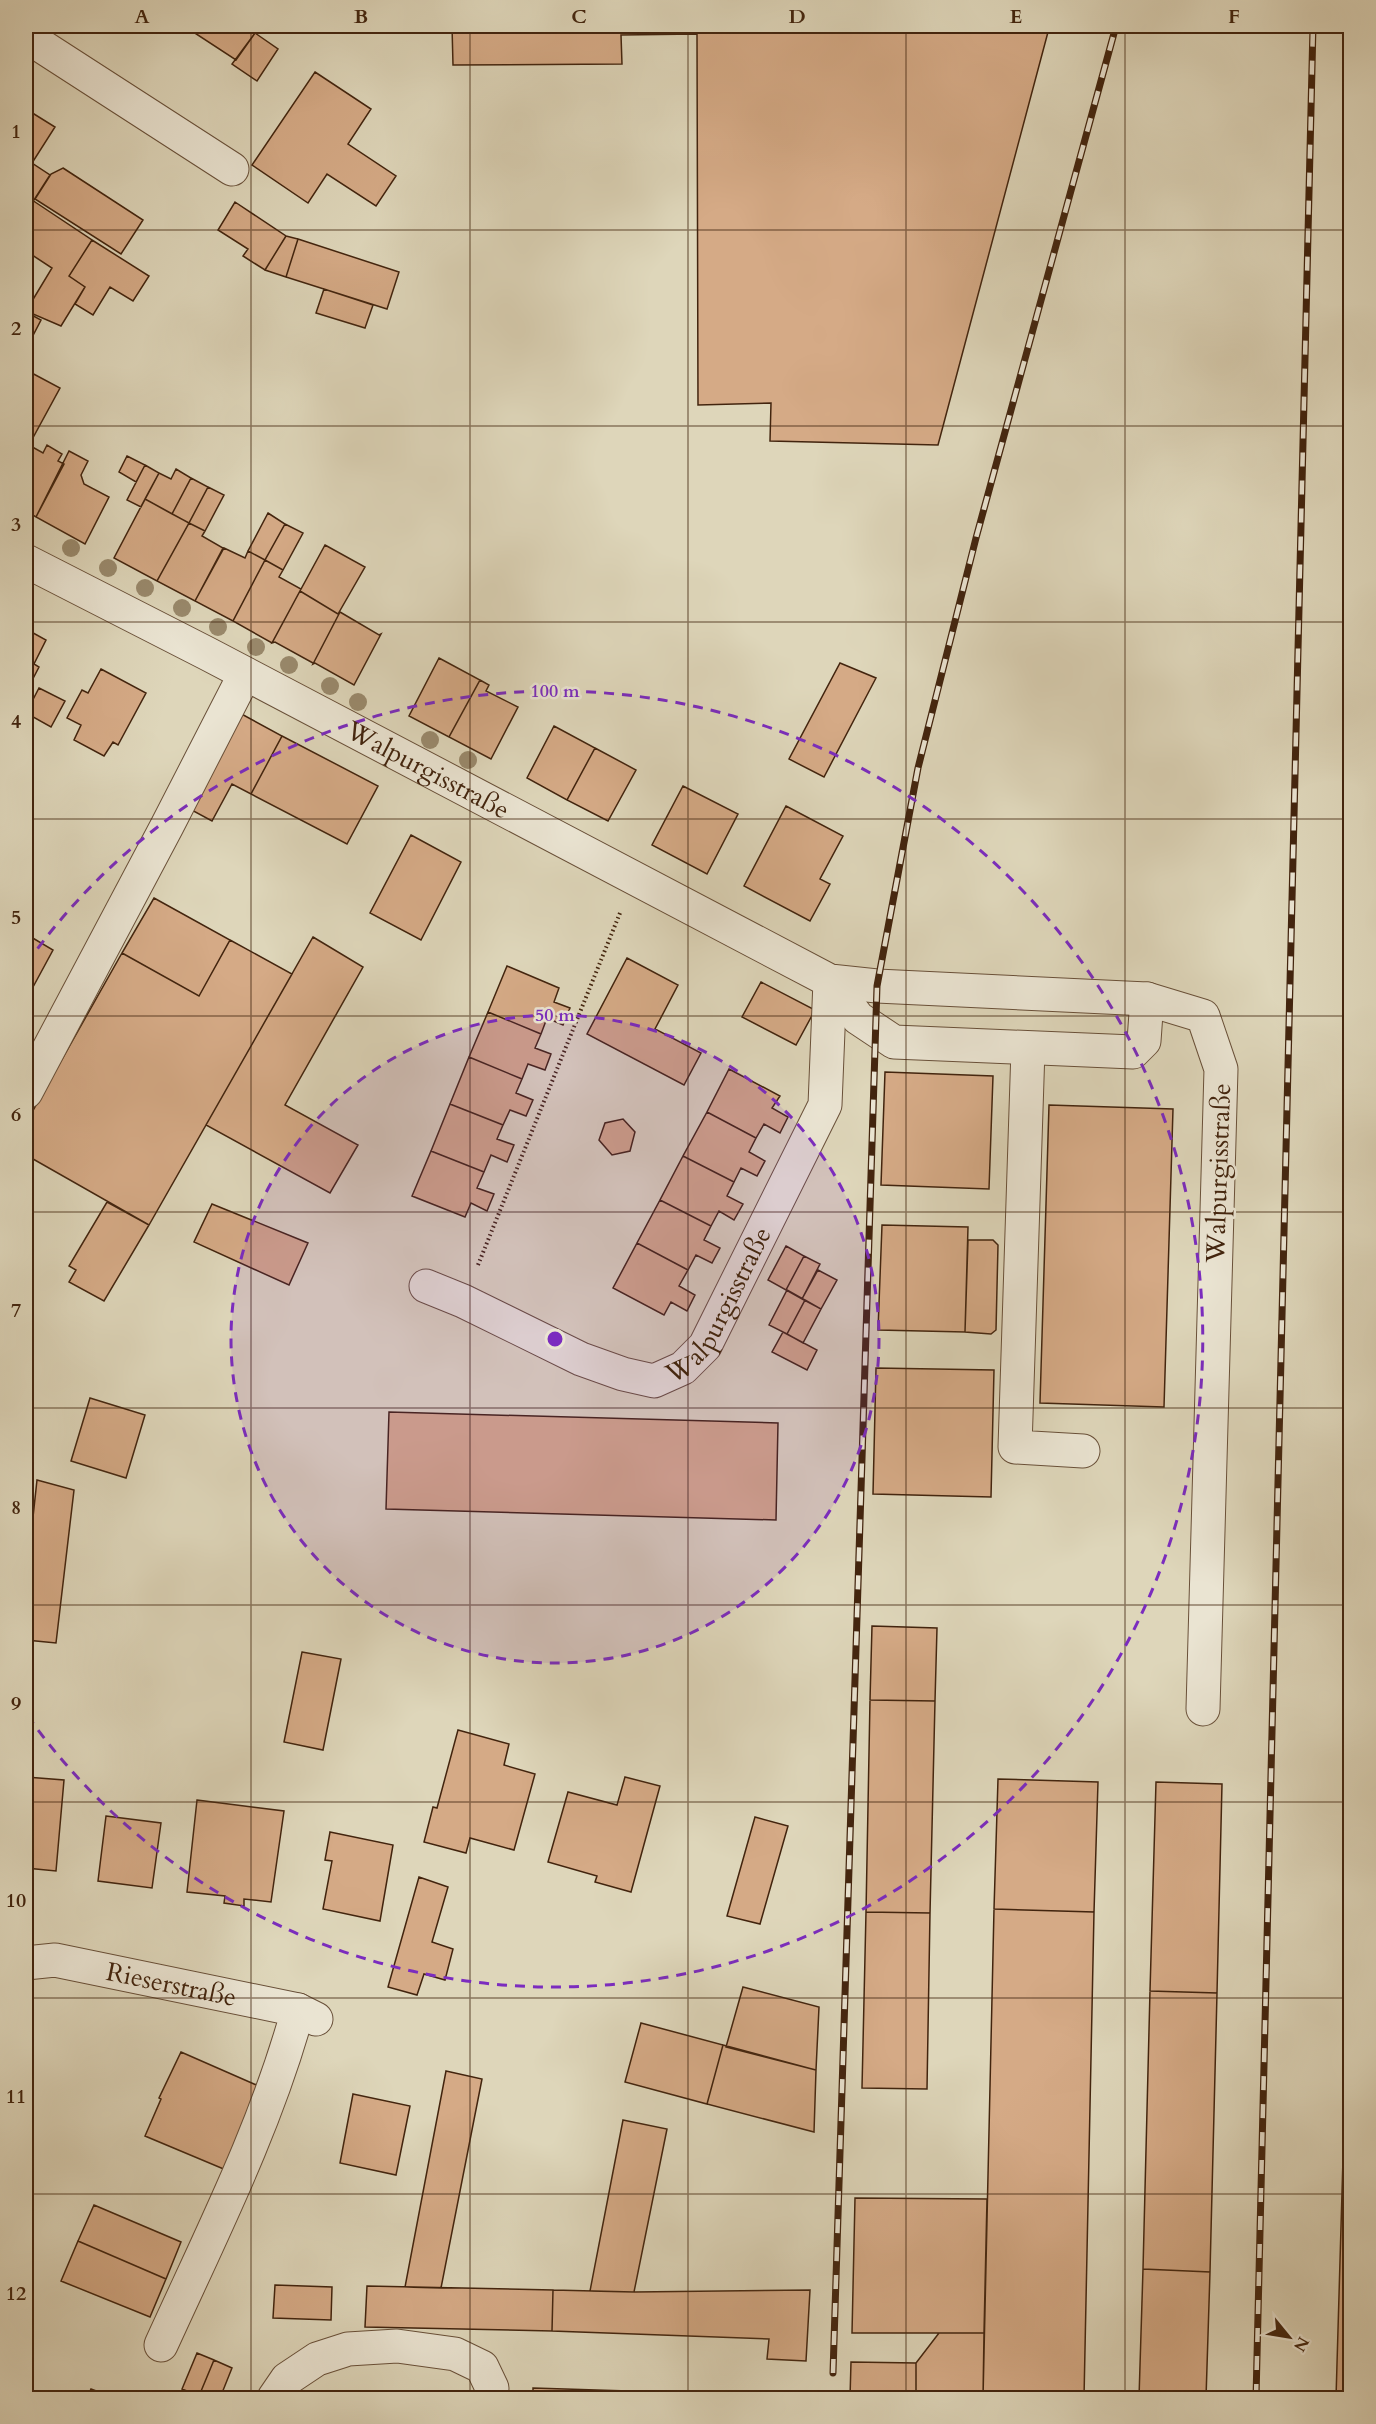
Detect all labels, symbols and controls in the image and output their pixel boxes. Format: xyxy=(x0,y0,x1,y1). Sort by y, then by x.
text: A xyxy=(134,3,150,30)
text: B xyxy=(354,3,368,30)
text: C xyxy=(571,3,587,30)
text: D xyxy=(788,3,806,30)
text: E xyxy=(1010,3,1022,30)
text: F xyxy=(1228,3,1240,30)
text: 1 xyxy=(11,118,21,145)
text: 2 xyxy=(11,315,21,342)
text: 3 xyxy=(11,511,21,538)
text: 100 m xyxy=(530,679,580,704)
text: 4 xyxy=(11,708,21,735)
street label: Walpurgisstraße xyxy=(339,712,516,827)
text: 5 xyxy=(11,904,21,931)
text: 50 m xyxy=(535,1003,575,1028)
street label: Walpurgisstraße xyxy=(1198,1083,1239,1264)
text: 6 xyxy=(11,1101,21,1128)
street label: Walpurgisstraße xyxy=(659,1221,780,1392)
text: 7 xyxy=(11,1297,21,1324)
centre of rings xyxy=(545,1329,565,1349)
text: 8 xyxy=(11,1494,21,1521)
text: 9 xyxy=(11,1690,21,1717)
text: 10 xyxy=(6,1887,26,1914)
street label: Rieserstraße xyxy=(103,1954,240,2015)
text: 11 xyxy=(6,2083,26,2110)
text: 12 xyxy=(6,2280,26,2307)
north arrow xyxy=(1259,2307,1319,2367)
text: N xyxy=(1288,2332,1314,2356)

